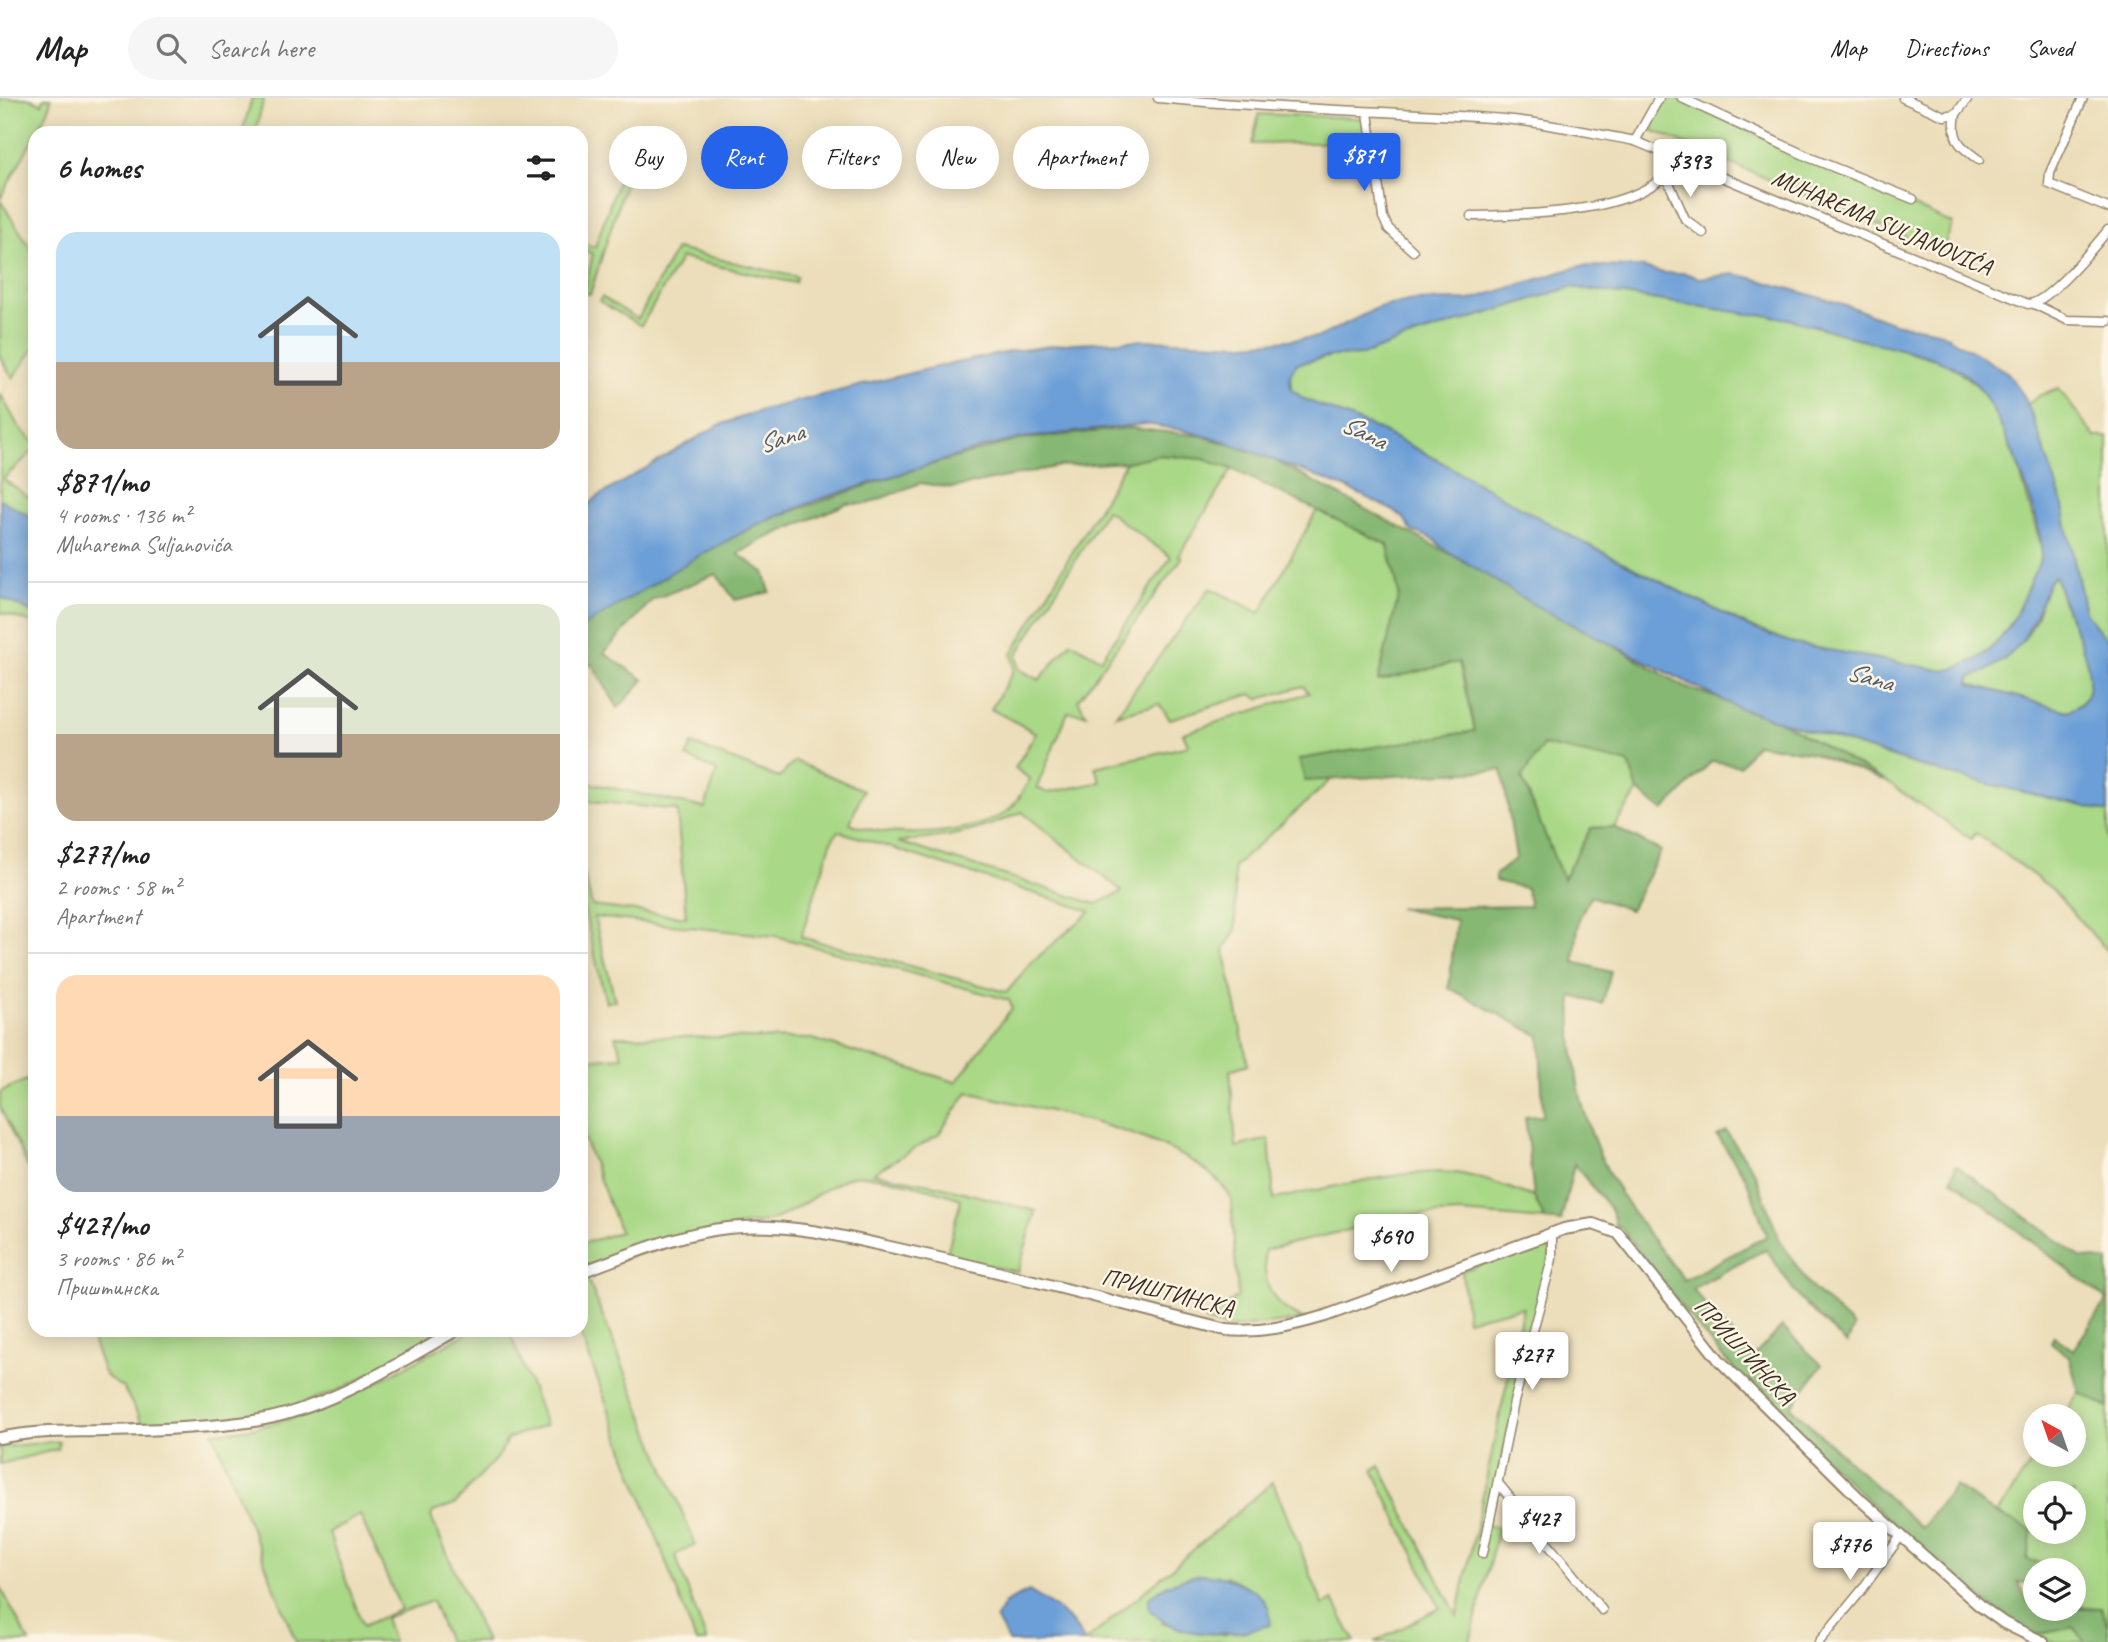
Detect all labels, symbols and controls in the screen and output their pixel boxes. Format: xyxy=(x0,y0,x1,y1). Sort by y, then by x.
search box xyxy=(128,17,618,80)
text: Map xyxy=(35,27,86,69)
icon: search xyxy=(152,29,190,67)
text: Search here xyxy=(208,32,314,65)
text: Map xyxy=(1830,33,1867,63)
text: Directions xyxy=(1905,33,1988,63)
text: Saved xyxy=(2026,33,2073,63)
chip: Buy xyxy=(609,126,687,189)
chip: Rent xyxy=(701,126,788,189)
chip: Filters xyxy=(802,126,902,189)
chip: New xyxy=(916,126,999,189)
chip: Apartment xyxy=(1013,126,1149,189)
pin: $871 xyxy=(1323,134,1405,193)
pin: $393 xyxy=(1649,140,1731,199)
text: $871 xyxy=(1343,141,1385,170)
text: $393 xyxy=(1669,147,1711,176)
text: 6 homes xyxy=(56,149,141,187)
icon: filters xyxy=(522,149,560,187)
street label: MUHAREMA SULJANOVIĆA xyxy=(1767,162,1997,282)
icon: home xyxy=(245,278,371,404)
water label: Sana xyxy=(1336,407,1394,458)
water label: Sana xyxy=(754,414,810,461)
text: $871/mo xyxy=(56,463,148,501)
text: 4 rooms · 136 m² xyxy=(56,501,191,530)
text: Muharema Suljanovića xyxy=(56,530,231,559)
icon: home xyxy=(245,650,371,776)
water label: Sana xyxy=(1843,655,1899,700)
text: $277/mo xyxy=(56,835,148,873)
text: 2 rooms · 58 m² xyxy=(56,873,180,902)
text: Apartment xyxy=(56,902,141,931)
icon: home xyxy=(245,1021,371,1147)
text: $427/mo xyxy=(56,1206,148,1244)
pin: $690 xyxy=(1350,1214,1432,1274)
text: $690 xyxy=(1370,1222,1412,1251)
text: 3 rooms · 86 m² xyxy=(56,1244,180,1273)
street label: ПРИШТИНСКА xyxy=(1099,1261,1238,1323)
text: Приштинска xyxy=(56,1273,158,1302)
street label: ПРИШТИНСКА xyxy=(1688,1291,1803,1411)
pin: $277 xyxy=(1491,1332,1573,1392)
text: $277 xyxy=(1511,1340,1553,1369)
north arrow xyxy=(2023,1404,2086,1466)
map controls xyxy=(2023,1404,2086,1621)
button: locate xyxy=(2023,1481,2086,1544)
pin: $427 xyxy=(1498,1496,1580,1556)
text: $427 xyxy=(1518,1504,1560,1533)
pin: $776 xyxy=(1809,1522,1891,1582)
text: $776 xyxy=(1829,1530,1871,1559)
button: layers xyxy=(2023,1558,2086,1621)

